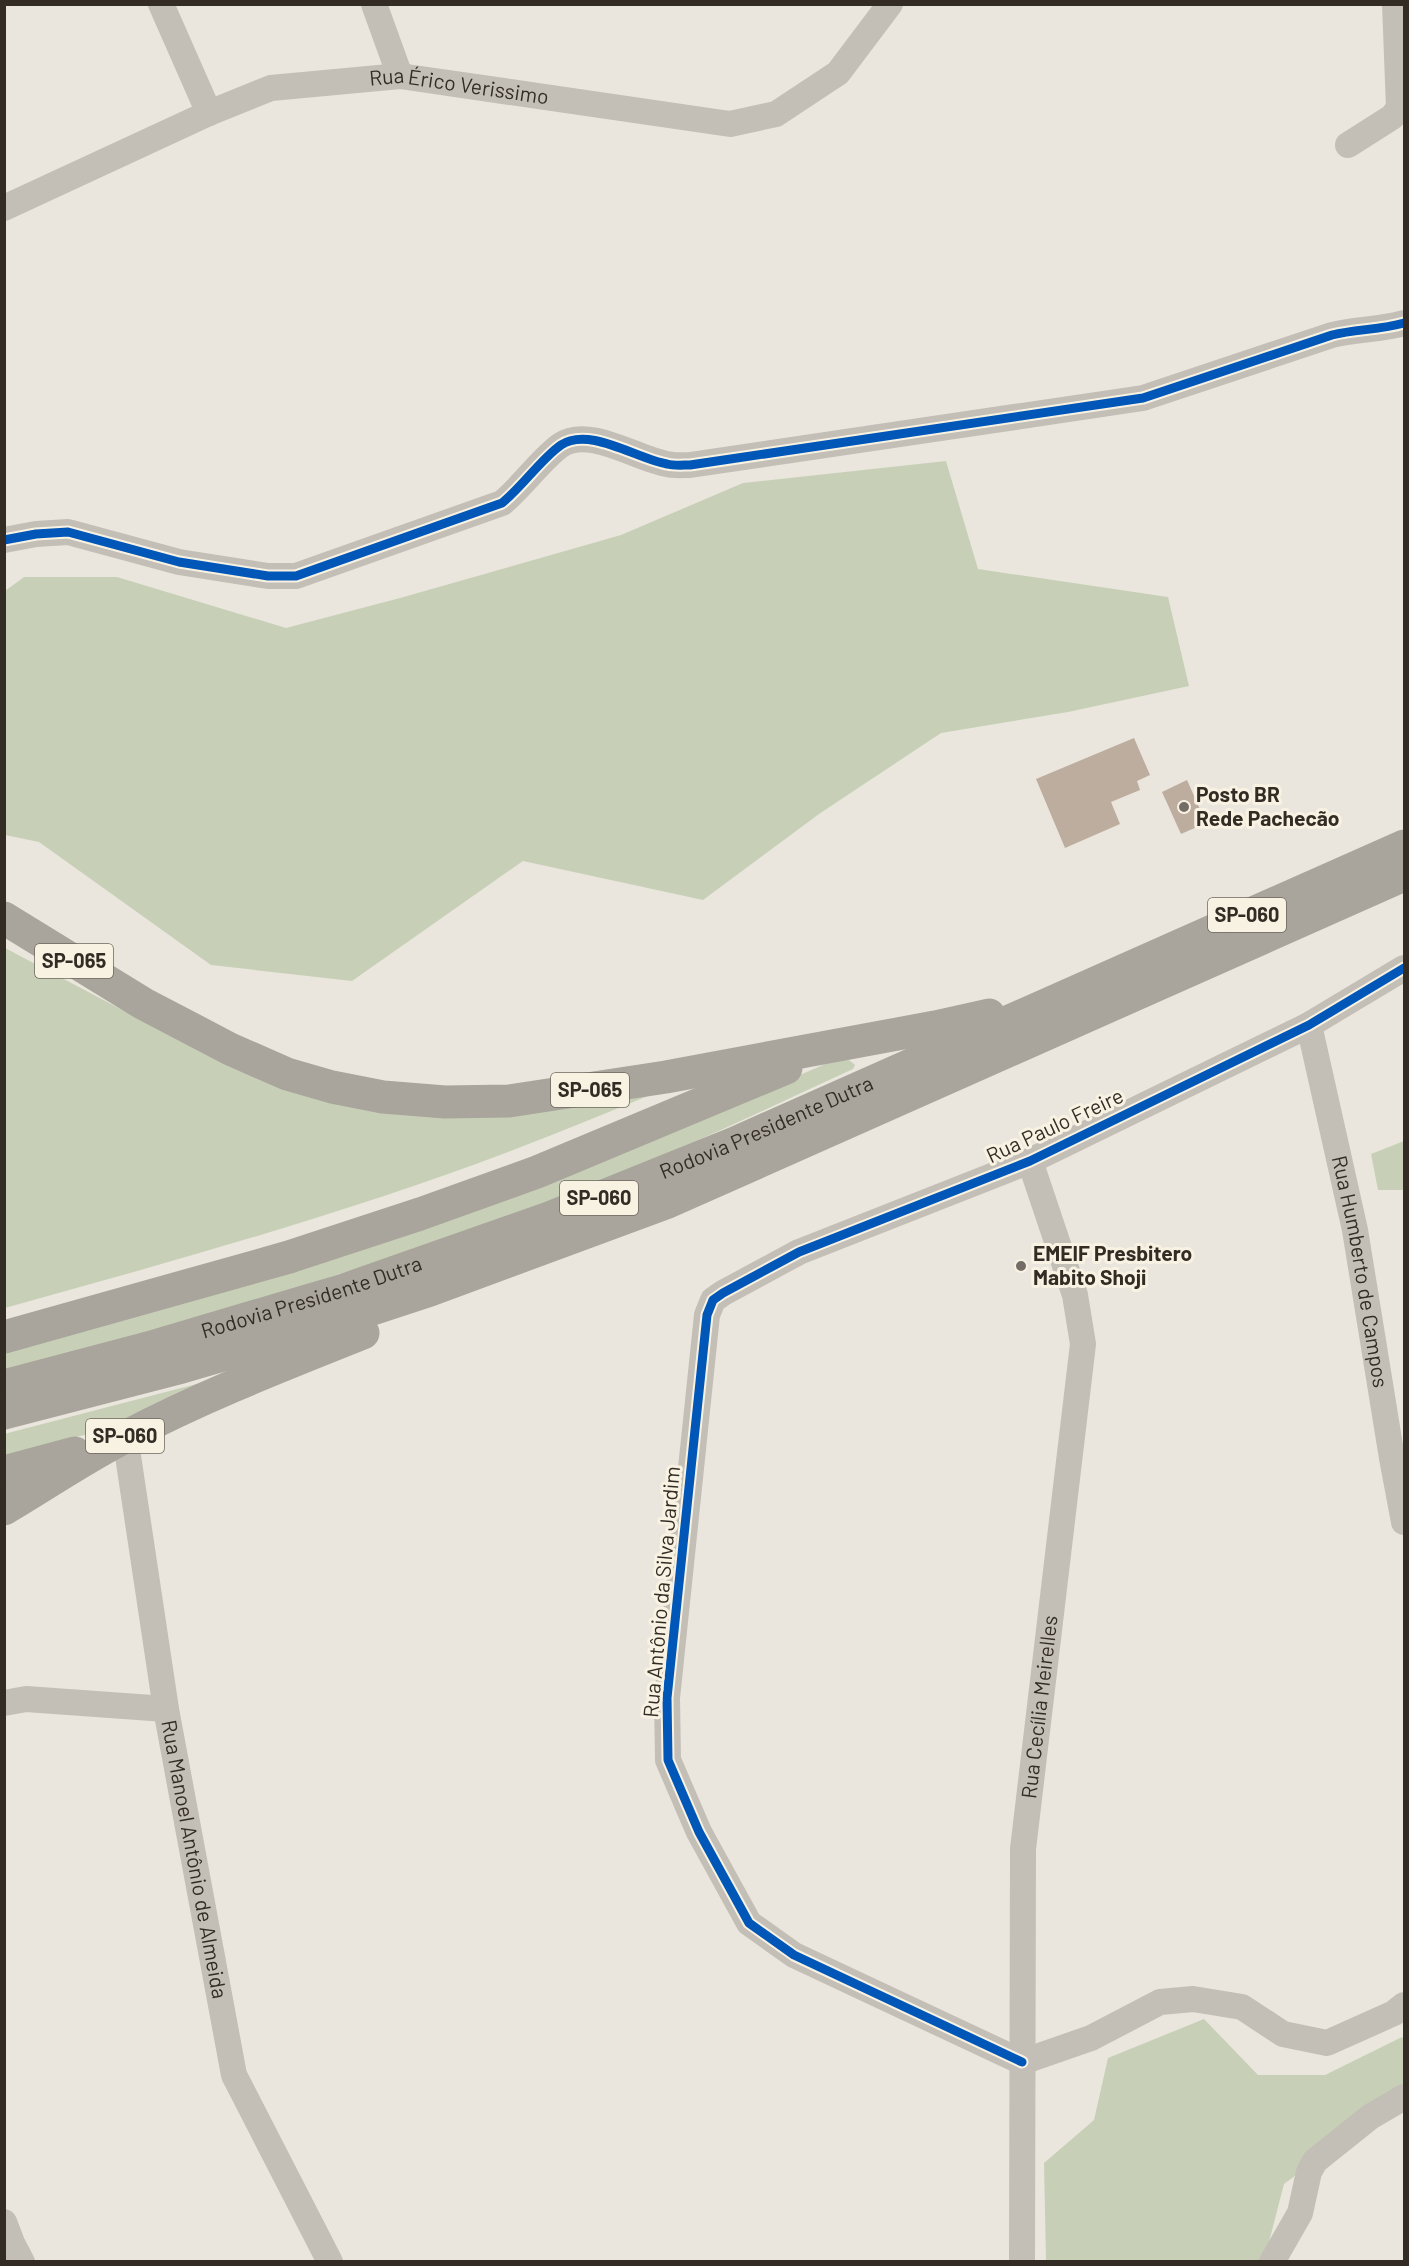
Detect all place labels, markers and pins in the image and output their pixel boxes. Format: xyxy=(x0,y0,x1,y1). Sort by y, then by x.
place label: Posto BR Rede Pachecão xyxy=(1196,781,1339,830)
marker: Posto BR Rede Pachecão xyxy=(1177,800,1191,814)
place label: EMEIF Presbitero Mabito Shoji xyxy=(1033,1240,1192,1289)
marker: EMEIF Presbitero Mabito Shoji xyxy=(1014,1259,1028,1273)

